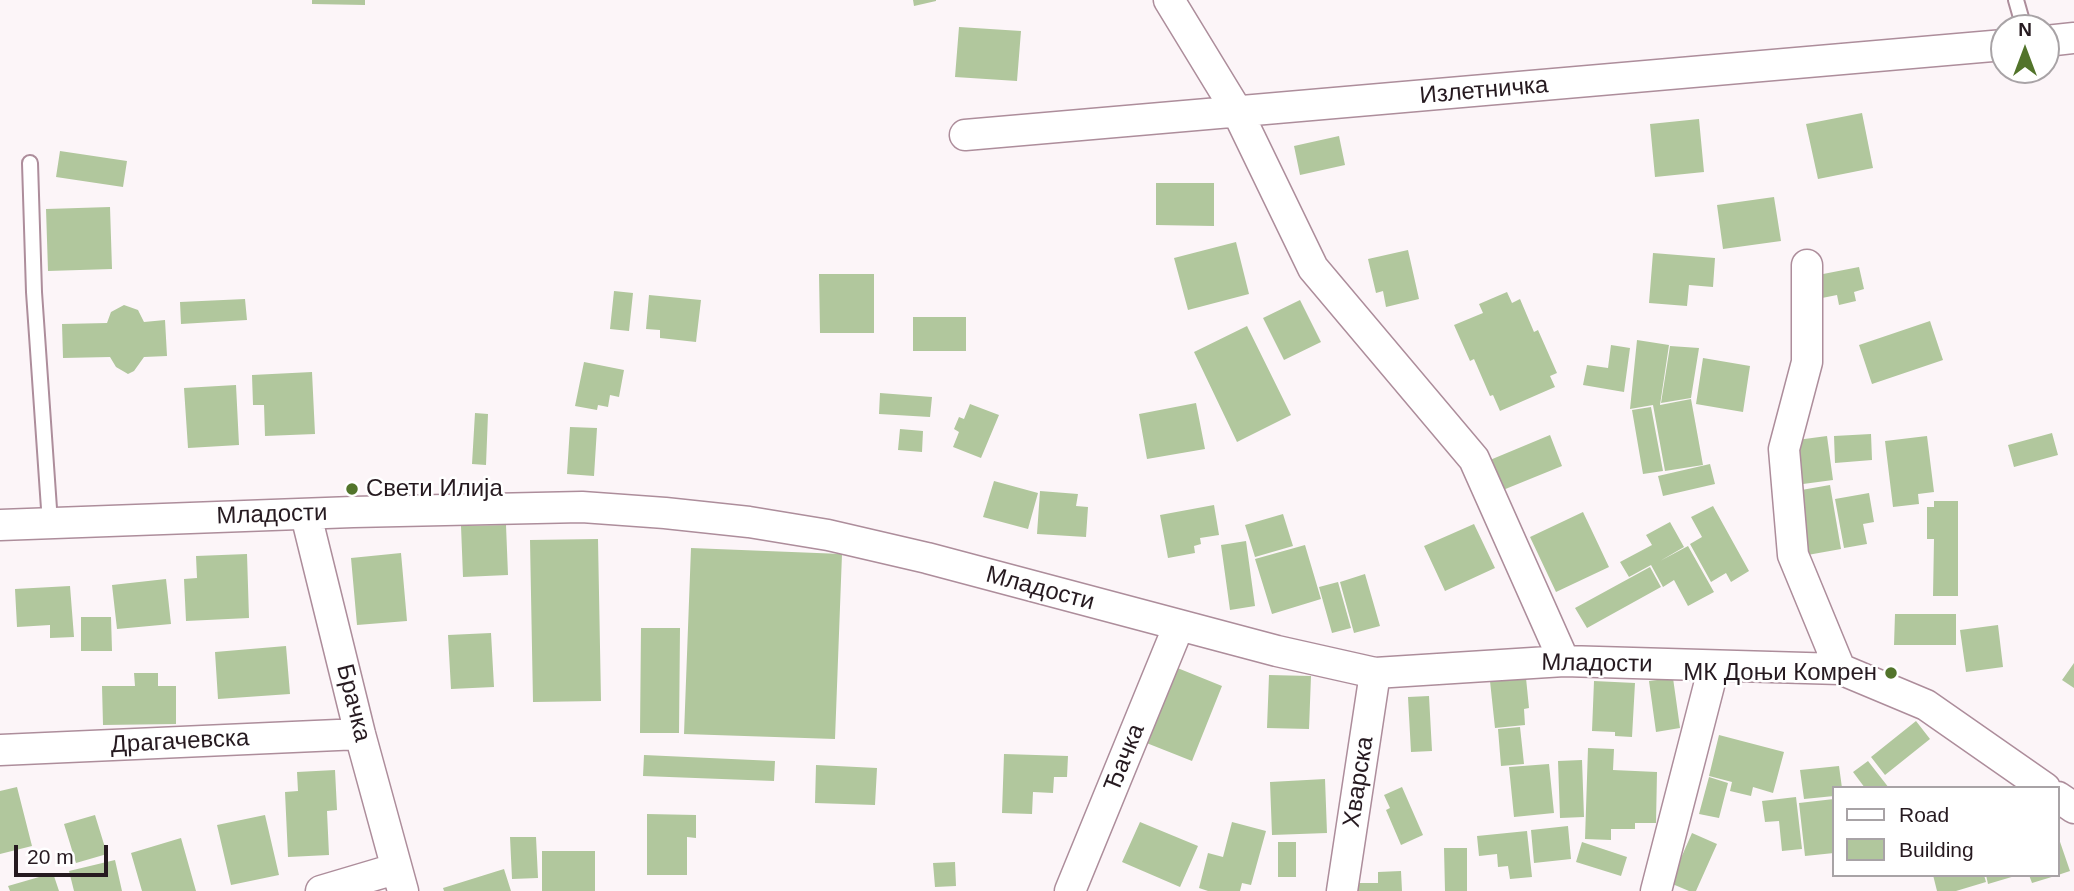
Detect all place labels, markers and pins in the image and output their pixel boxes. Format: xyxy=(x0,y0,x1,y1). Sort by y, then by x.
place label: Свети Илија xyxy=(366,475,503,503)
marker: Свети Илија xyxy=(344,481,360,497)
place label: МК Доњи Комрен xyxy=(1683,659,1877,687)
marker: МК Доњи Комрен xyxy=(1883,665,1899,681)

